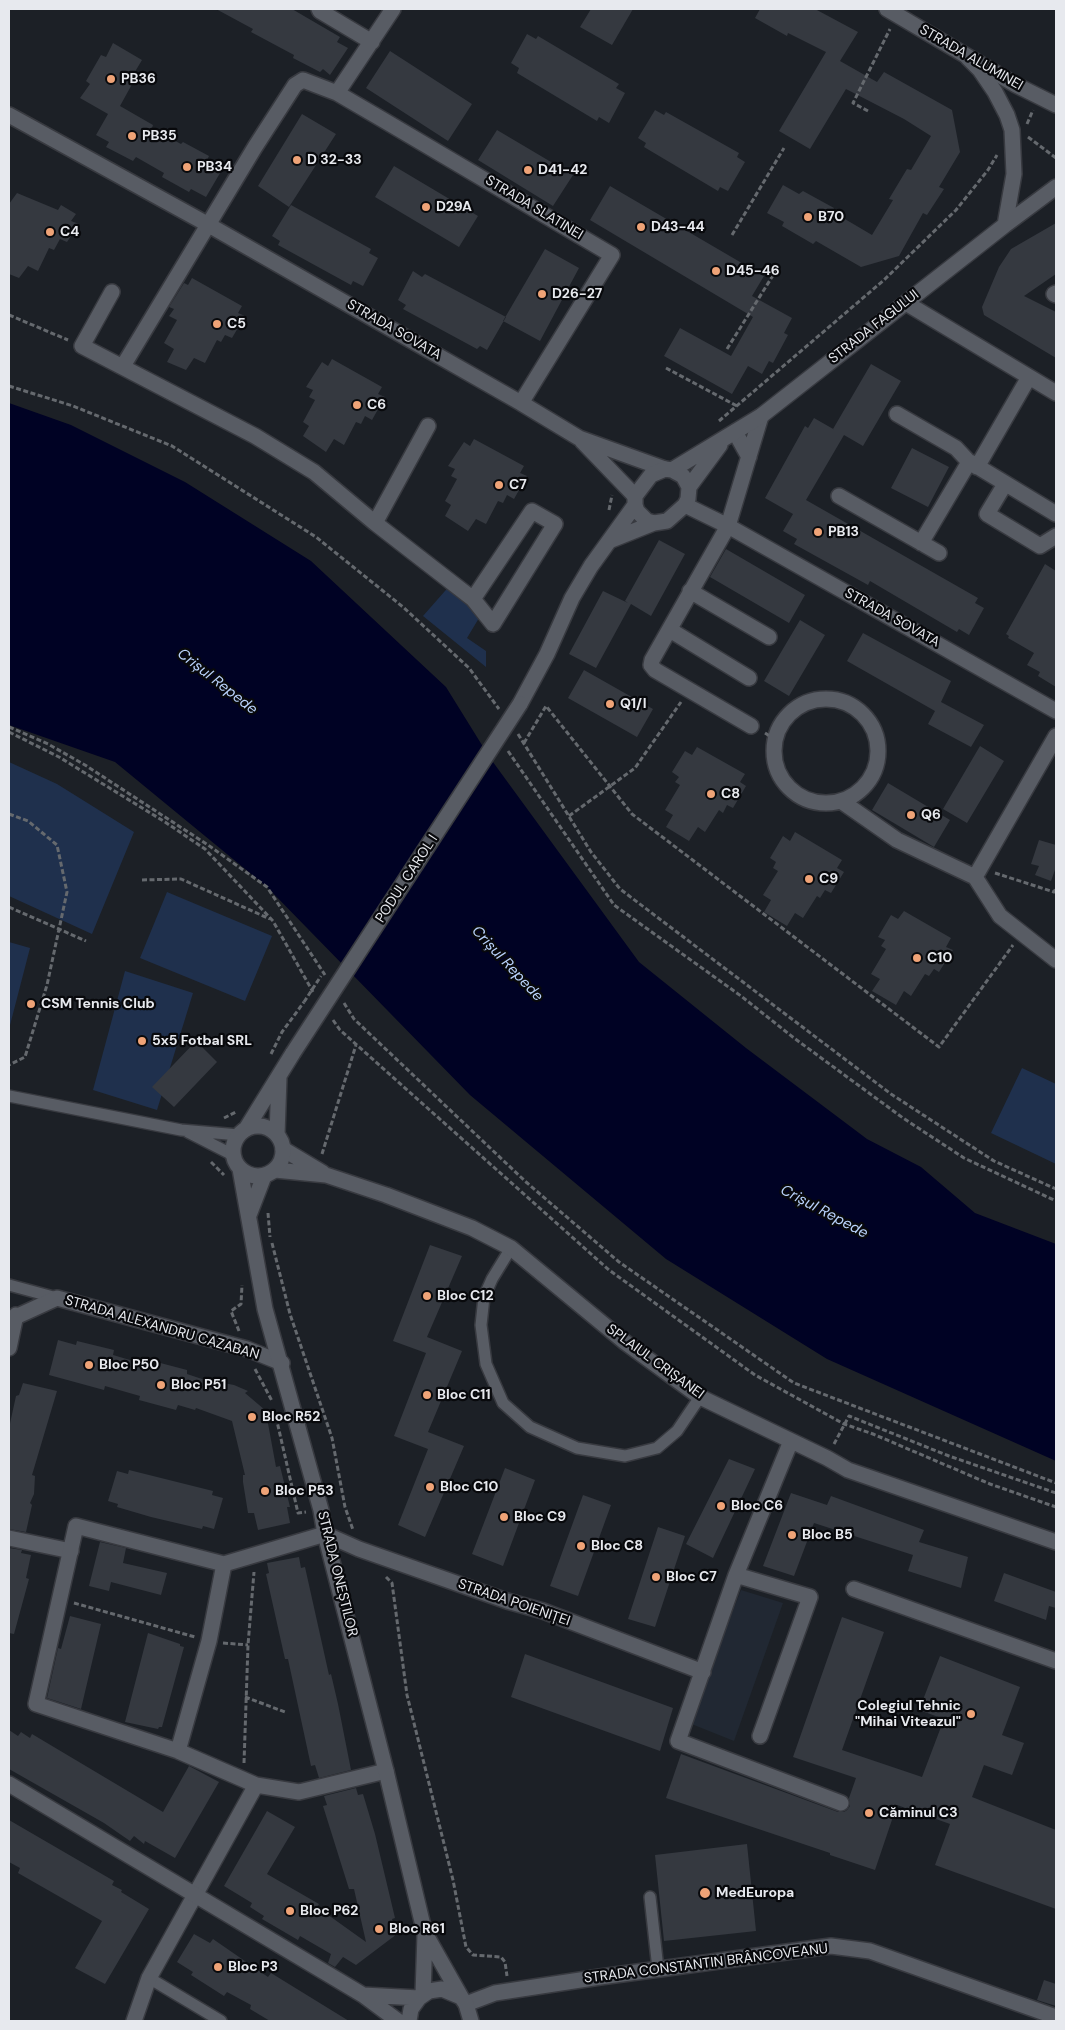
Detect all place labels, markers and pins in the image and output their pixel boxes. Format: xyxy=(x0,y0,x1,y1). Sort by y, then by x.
place label: PB36 xyxy=(121,71,156,87)
marker: PB36 xyxy=(105,73,117,85)
place label: PB35 xyxy=(142,128,177,144)
marker: PB35 xyxy=(126,130,138,142)
place label: D 32-33 xyxy=(307,152,362,168)
marker: D 32-33 xyxy=(291,154,303,166)
place label: PB34 xyxy=(197,159,232,175)
marker: PB34 xyxy=(181,161,193,173)
place label: D41-42 xyxy=(538,162,587,178)
marker: D41-42 xyxy=(522,164,534,176)
place label: D29A xyxy=(436,199,472,215)
marker: D29A xyxy=(420,201,432,213)
place label: B70 xyxy=(818,209,844,225)
marker: B70 xyxy=(802,211,814,223)
place label: D43-44 xyxy=(651,219,705,235)
marker: D43-44 xyxy=(635,221,647,233)
place label: C4 xyxy=(60,224,79,240)
marker: C4 xyxy=(44,226,56,238)
place label: D45-46 xyxy=(726,263,780,279)
marker: D45-46 xyxy=(710,265,722,277)
place label: D26-27 xyxy=(552,286,602,302)
marker: D26-27 xyxy=(536,288,548,300)
place label: C5 xyxy=(227,316,246,332)
marker: C5 xyxy=(211,318,223,330)
place label: C6 xyxy=(367,397,386,413)
marker: C6 xyxy=(351,399,363,411)
place label: C7 xyxy=(509,477,527,493)
marker: C7 xyxy=(493,479,505,491)
place label: PB13 xyxy=(828,524,859,540)
marker: PB13 xyxy=(812,526,824,538)
place label: Q1/I xyxy=(620,696,647,712)
marker: Q1/I xyxy=(604,698,616,710)
place label: C8 xyxy=(721,786,740,802)
marker: C8 xyxy=(705,788,717,800)
place label: Q6 xyxy=(921,807,941,823)
marker: Q6 xyxy=(905,809,917,821)
place label: C9 xyxy=(819,871,838,887)
marker: C9 xyxy=(803,873,815,885)
place label: C10 xyxy=(927,950,952,966)
marker: C10 xyxy=(911,952,923,964)
place label: CSM Tennis Club xyxy=(41,996,155,1012)
marker: CSM Tennis Club xyxy=(25,998,37,1010)
place label: 5x5 Fotbal SRL xyxy=(152,1033,252,1049)
marker: 5x5 Fotbal SRL xyxy=(136,1035,148,1047)
place label: Bloc C12 xyxy=(437,1288,494,1304)
marker: Bloc C12 xyxy=(421,1290,433,1302)
place label: Bloc P50 xyxy=(99,1357,159,1373)
marker: Bloc P50 xyxy=(83,1359,95,1371)
place label: Bloc P51 xyxy=(171,1377,226,1393)
marker: Bloc P51 xyxy=(155,1379,167,1391)
place label: Bloc C11 xyxy=(437,1387,491,1403)
marker: Bloc C11 xyxy=(421,1389,433,1401)
place label: Bloc R52 xyxy=(262,1409,320,1425)
marker: Bloc R52 xyxy=(246,1411,258,1423)
place label: Bloc C10 xyxy=(440,1479,498,1495)
marker: Bloc C10 xyxy=(424,1481,436,1493)
place label: Bloc P53 xyxy=(275,1483,334,1499)
marker: Bloc P53 xyxy=(259,1485,271,1497)
place label: Bloc C6 xyxy=(731,1498,783,1514)
marker: Bloc C6 xyxy=(715,1500,727,1512)
place label: Bloc C9 xyxy=(514,1509,566,1525)
marker: Bloc C9 xyxy=(498,1511,510,1523)
place label: Bloc B5 xyxy=(802,1527,853,1543)
marker: Bloc B5 xyxy=(786,1529,798,1541)
place label: Bloc C8 xyxy=(591,1538,643,1554)
marker: Bloc C8 xyxy=(575,1540,587,1552)
place label: Bloc C7 xyxy=(666,1569,717,1585)
marker: Bloc C7 xyxy=(650,1571,662,1583)
place label: Colegiul Tehnic "Mihai Viteazul" xyxy=(855,1698,961,1730)
marker: Colegiul Tehnic "Mihai Viteazul" xyxy=(965,1708,977,1720)
place label: Căminul C3 xyxy=(879,1805,958,1821)
marker: Căminul C3 xyxy=(863,1807,875,1819)
place label: MedEuropa xyxy=(716,1885,794,1901)
marker: MedEuropa xyxy=(698,1886,712,1900)
place label: Bloc P62 xyxy=(300,1903,358,1919)
marker: Bloc P62 xyxy=(284,1905,296,1917)
place label: Bloc R61 xyxy=(389,1921,445,1937)
marker: Bloc R61 xyxy=(373,1923,385,1935)
place label: Bloc P3 xyxy=(228,1959,278,1975)
marker: Bloc P3 xyxy=(212,1961,224,1973)

